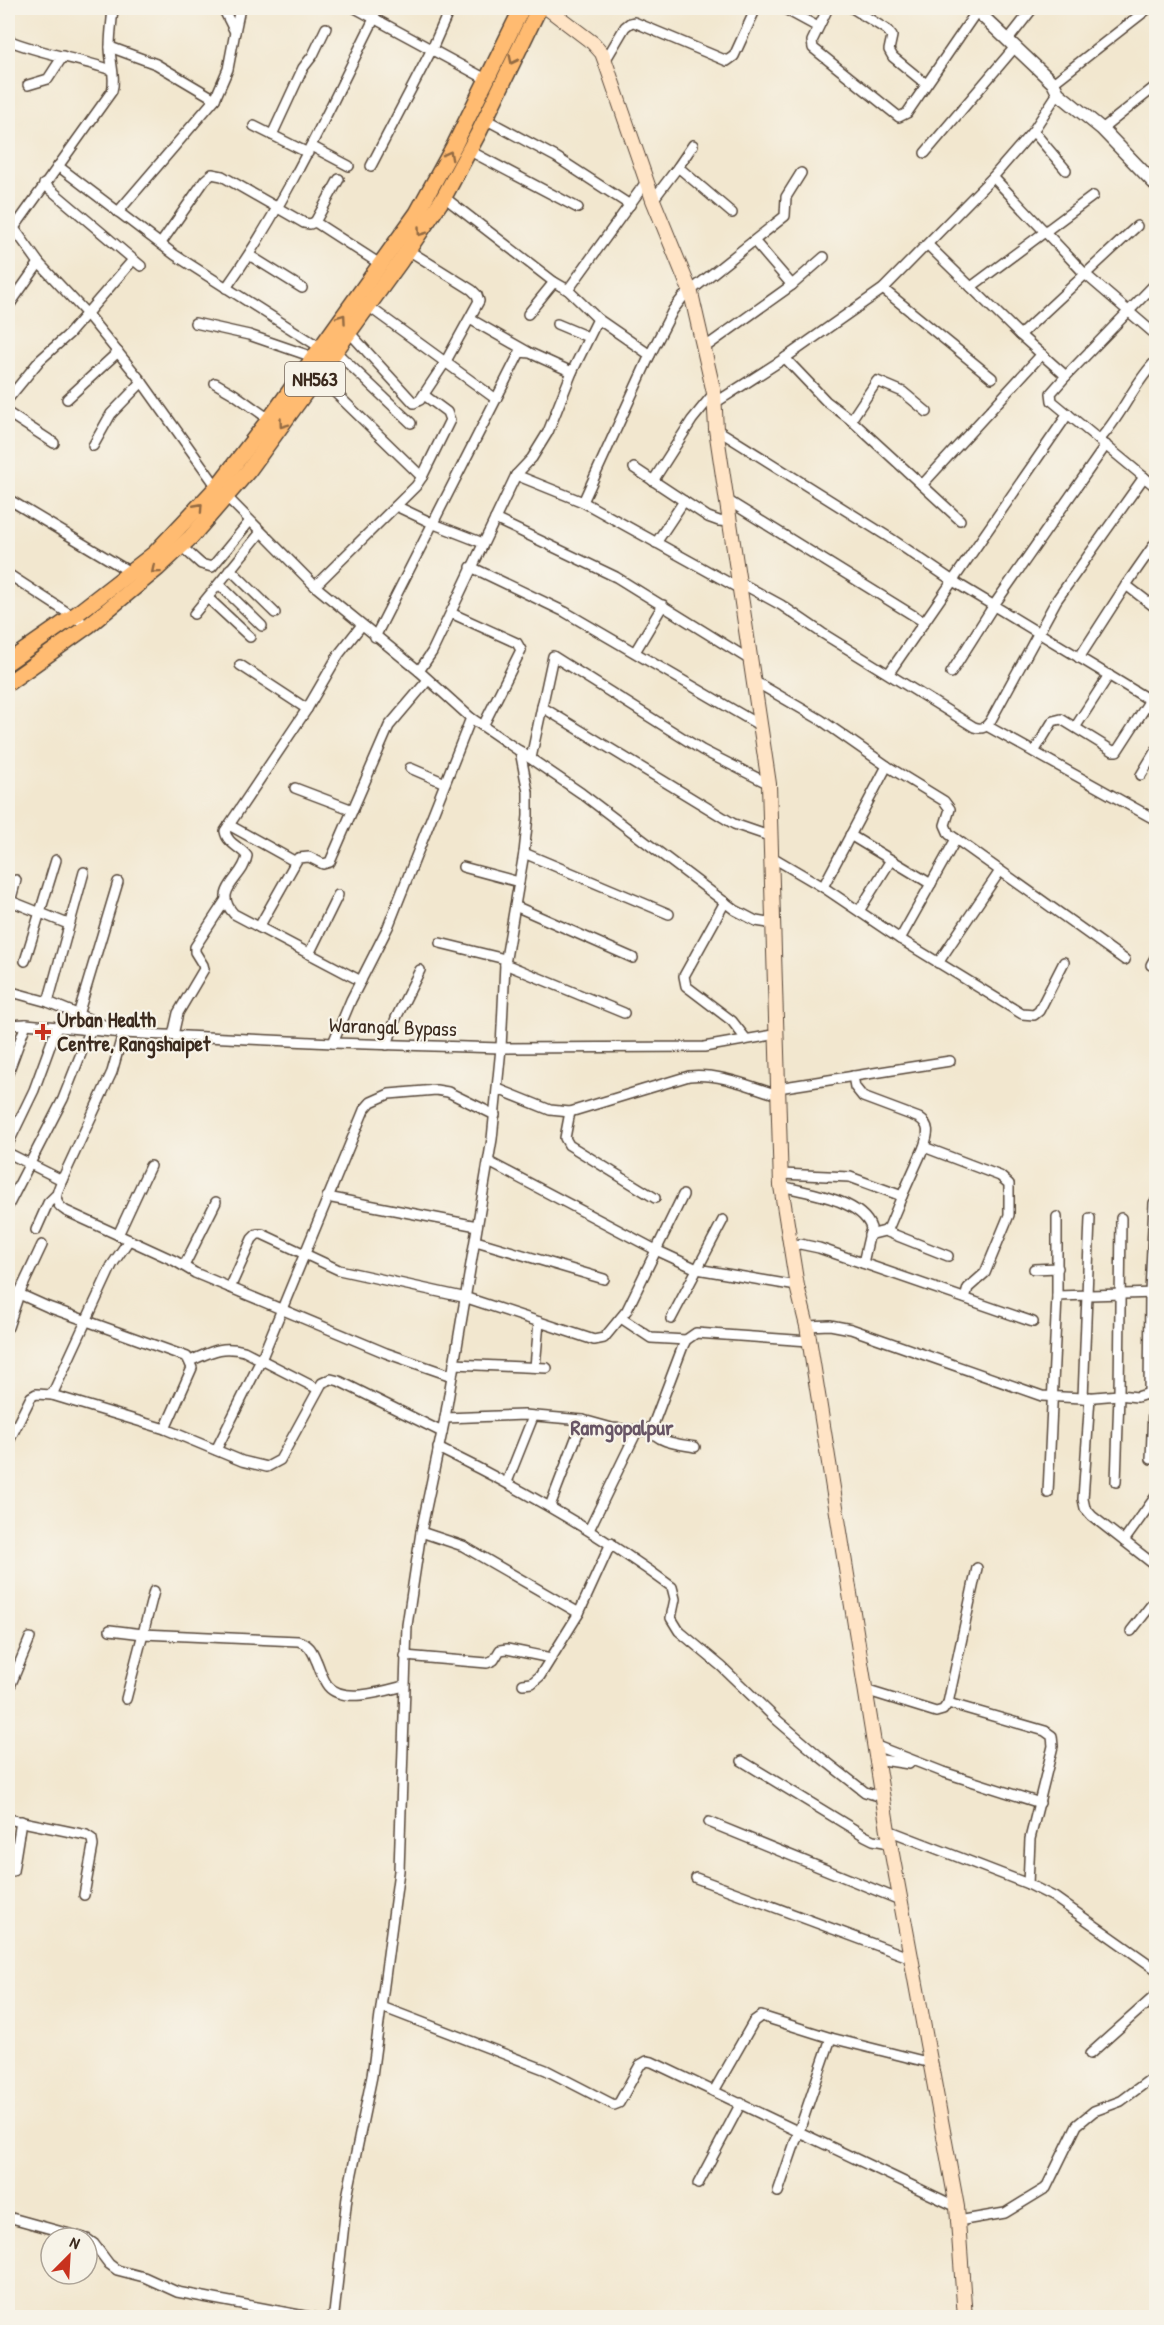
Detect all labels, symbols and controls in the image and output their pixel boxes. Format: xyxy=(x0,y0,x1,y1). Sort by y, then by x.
one-way arrow xyxy=(509,54,521,65)
one-way arrow xyxy=(442,151,453,162)
one-way arrow xyxy=(417,225,428,236)
one-way arrow xyxy=(335,313,346,324)
road number: NH563 xyxy=(285,362,345,396)
one-way arrow xyxy=(279,417,290,428)
one-way arrow xyxy=(192,503,203,514)
one-way arrow xyxy=(151,563,162,574)
place label: Urban Health Centre, Rangshaipet xyxy=(57,1005,211,1059)
street label: Warangal Bypass xyxy=(329,1010,457,1043)
marker: Urban Health Centre, Rangshaipet xyxy=(34,1023,52,1041)
district label: Ramgopalpur xyxy=(571,1412,674,1443)
north arrow xyxy=(39,2226,99,2286)
text: N xyxy=(67,2231,84,2254)

